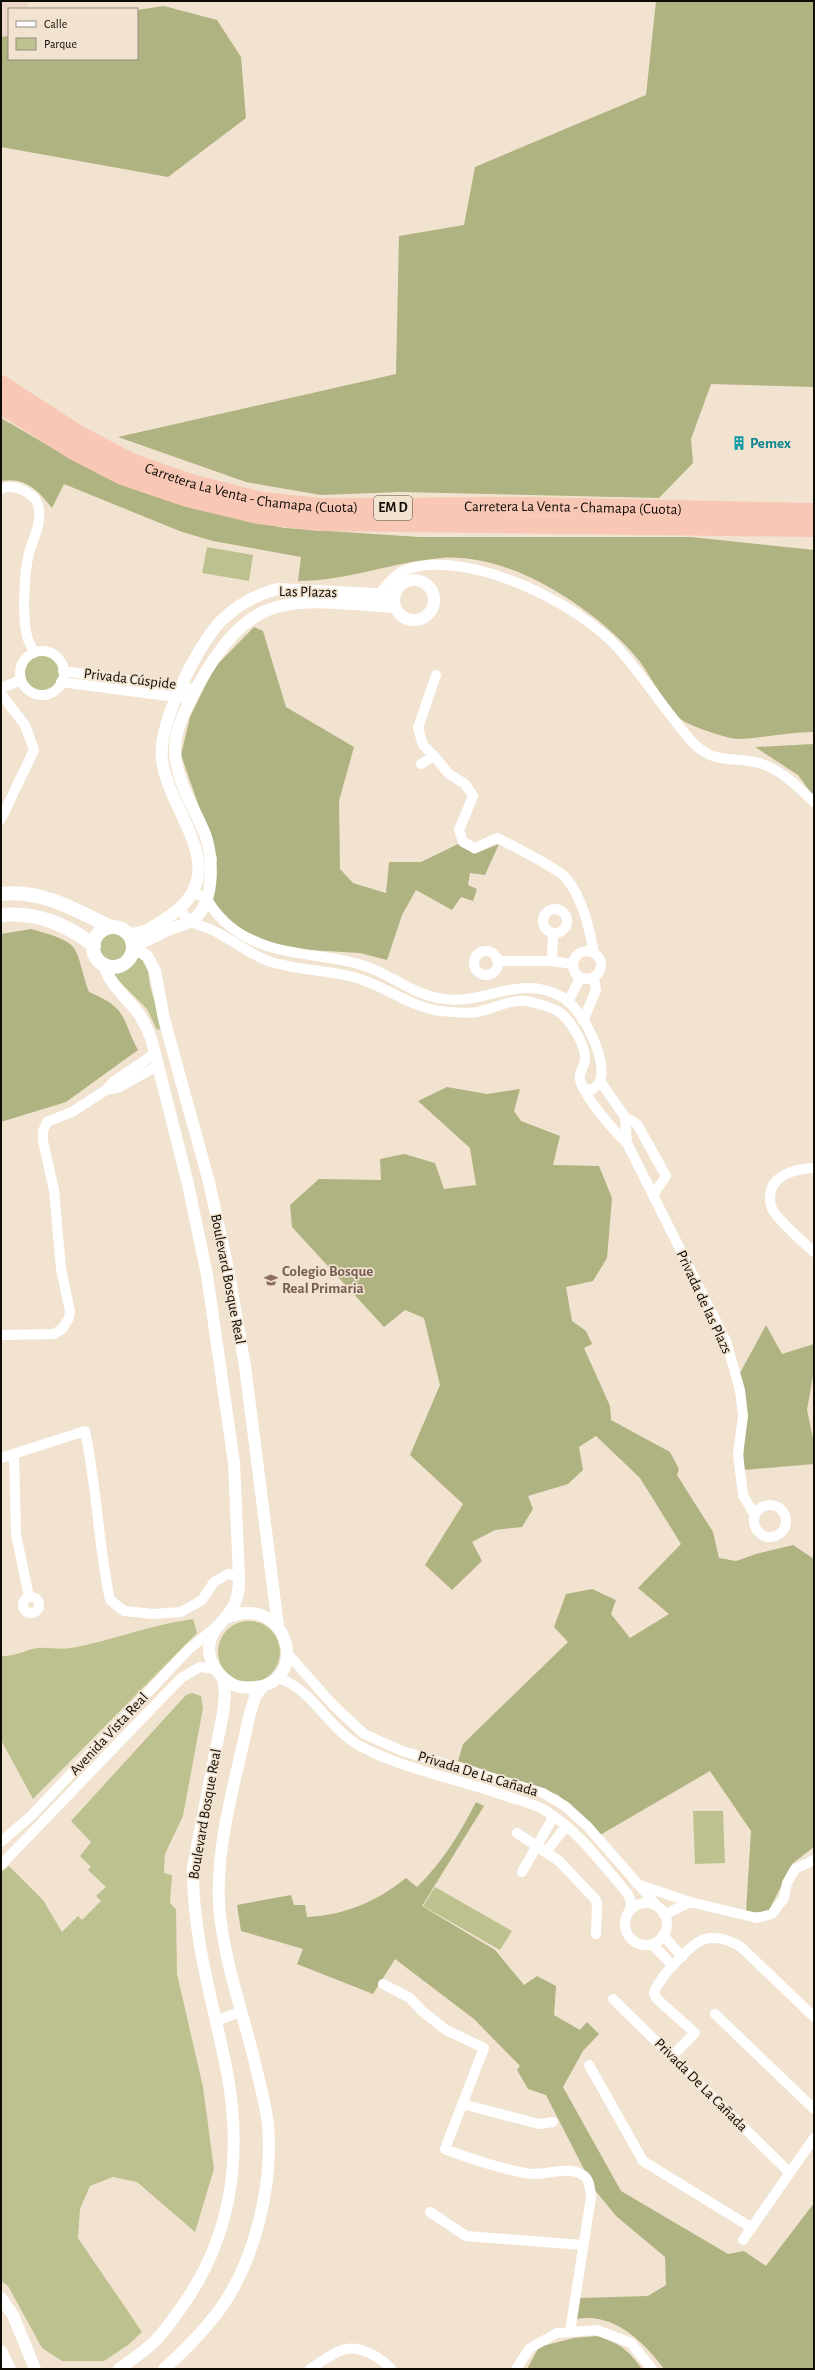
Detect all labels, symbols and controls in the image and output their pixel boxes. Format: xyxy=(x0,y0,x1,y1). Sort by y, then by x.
legend xyxy=(8,8,138,60)
text: Calle xyxy=(44,18,67,30)
text: Parque xyxy=(44,38,77,50)
building icon: Pemex xyxy=(731,435,747,451)
place label: Pemex xyxy=(750,436,791,451)
street label: Carretera La Venta - Chamapa (Cuota) xyxy=(143,460,358,515)
road number: EM D xyxy=(374,496,412,520)
street label: Carretera La Venta - Chamapa (Cuota) xyxy=(464,498,682,517)
street label: Las Plazas xyxy=(279,584,337,600)
street label: Privada Cúspide xyxy=(83,666,177,692)
street label: Boulevard Bosque Real xyxy=(208,1213,248,1345)
street label: Privada de las Plazs xyxy=(673,1248,735,1356)
place label: Colegio Bosque Real Primaria xyxy=(282,1264,373,1296)
school or university icon: Colegio Bosque Real Primaria xyxy=(263,1272,279,1288)
street label: Avenida Vista Real xyxy=(67,1690,151,1778)
street label: Boulevard Bosque Real xyxy=(186,1748,224,1880)
street label: Privada De La Cañada xyxy=(416,1749,540,1799)
street label: Privada De La Cañada xyxy=(652,2036,751,2135)

